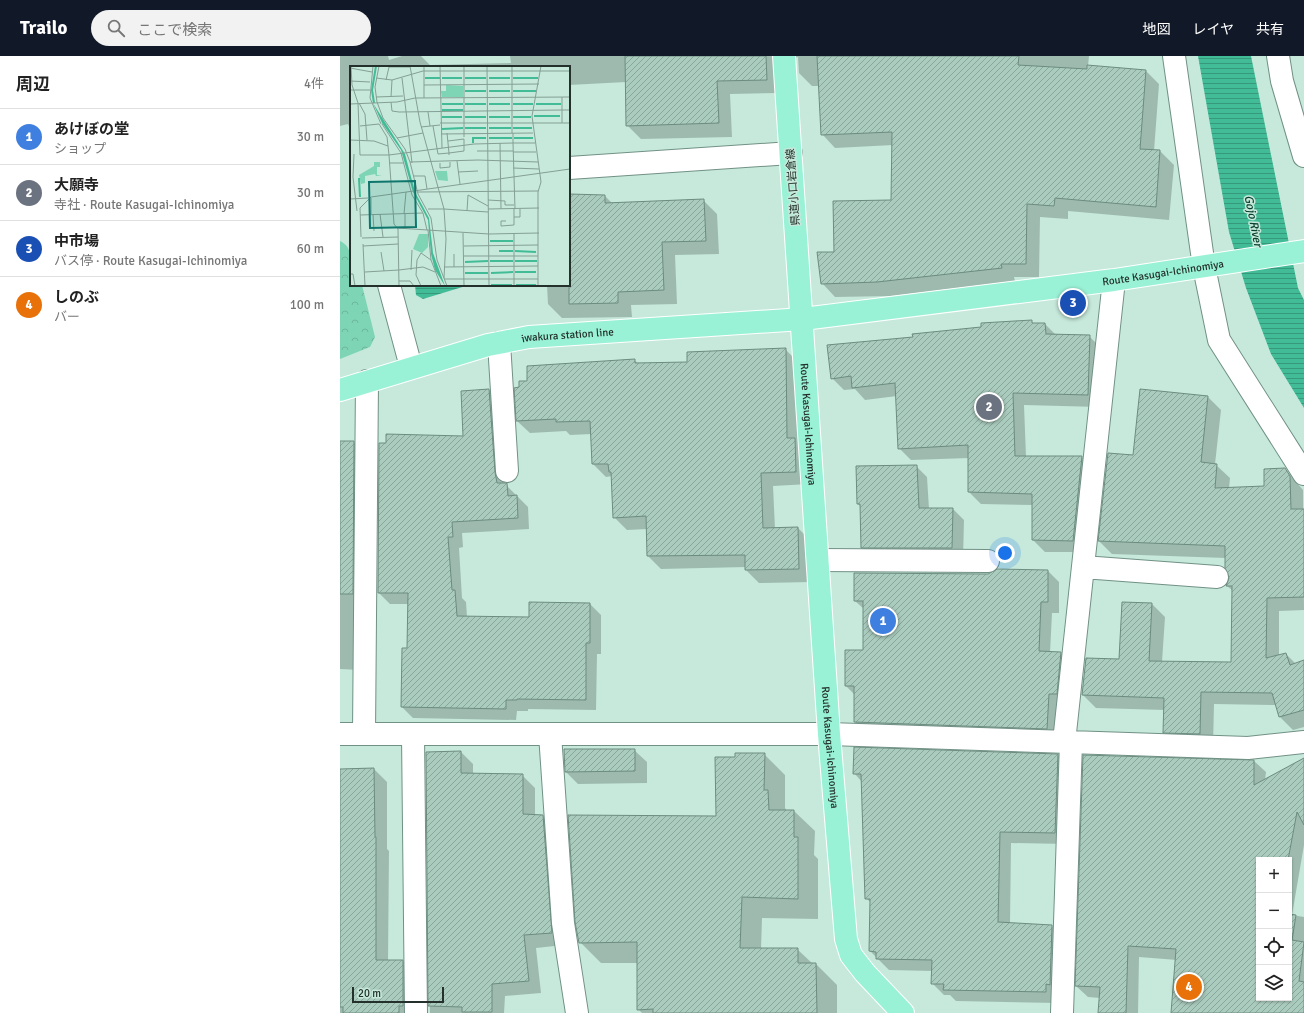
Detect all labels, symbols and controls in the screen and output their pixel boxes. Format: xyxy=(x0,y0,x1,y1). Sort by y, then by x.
search box xyxy=(91,10,371,46)
text: Trailo xyxy=(20,16,67,40)
icon: search xyxy=(105,17,127,39)
text: ここで検索 xyxy=(137,21,212,39)
text: 地図 xyxy=(1142,21,1170,38)
text: レイヤ xyxy=(1192,21,1234,38)
text: 共有 xyxy=(1256,21,1284,38)
inset map xyxy=(350,66,570,286)
text: 周辺 xyxy=(16,74,50,95)
text: 4件 xyxy=(304,76,324,92)
text: あけぼの堂 xyxy=(54,120,129,138)
text: 1 xyxy=(25,129,33,145)
text: 30 m xyxy=(297,129,324,145)
text: ショップ xyxy=(54,141,106,157)
street label: 県道小口岩倉線 xyxy=(784,148,802,226)
text: 大願寺 xyxy=(54,176,99,194)
text: 2 xyxy=(25,185,33,201)
text: 30 m xyxy=(297,185,324,201)
water label: Gojo River xyxy=(1241,194,1266,250)
text: 寺社 · Route Kasugai-Ichinomiya xyxy=(54,197,234,213)
text: 中市場 xyxy=(54,232,99,250)
text: 3 xyxy=(25,241,33,257)
text: 60 m xyxy=(297,241,324,257)
text: バス停 · Route Kasugai-Ichinomiya xyxy=(54,253,247,269)
street label: Route Kasugai-Ichinomiya xyxy=(1101,257,1225,288)
text: しのぶ xyxy=(54,288,99,306)
pin: 3 xyxy=(1060,288,1086,318)
text: 4 xyxy=(25,297,33,313)
text: 100 m xyxy=(290,297,324,313)
text: バー xyxy=(54,309,80,325)
street label: iwakura station line xyxy=(520,325,614,345)
street label: Route Kasugai-Ichinomiya xyxy=(798,363,819,486)
pin: 2 xyxy=(976,392,1002,422)
your location xyxy=(995,543,1015,563)
pin: 1 xyxy=(870,606,896,636)
street label: Route Kasugai-Ichinomiya xyxy=(819,686,842,810)
map controls xyxy=(1256,857,1292,1001)
button: + xyxy=(1256,857,1292,893)
button: − xyxy=(1256,893,1292,929)
button: locate xyxy=(1256,929,1292,965)
button: layers xyxy=(1256,965,1292,1001)
pin: 4 xyxy=(1176,972,1202,1002)
scale bar xyxy=(352,985,444,1004)
text: 20 m xyxy=(358,987,381,1000)

